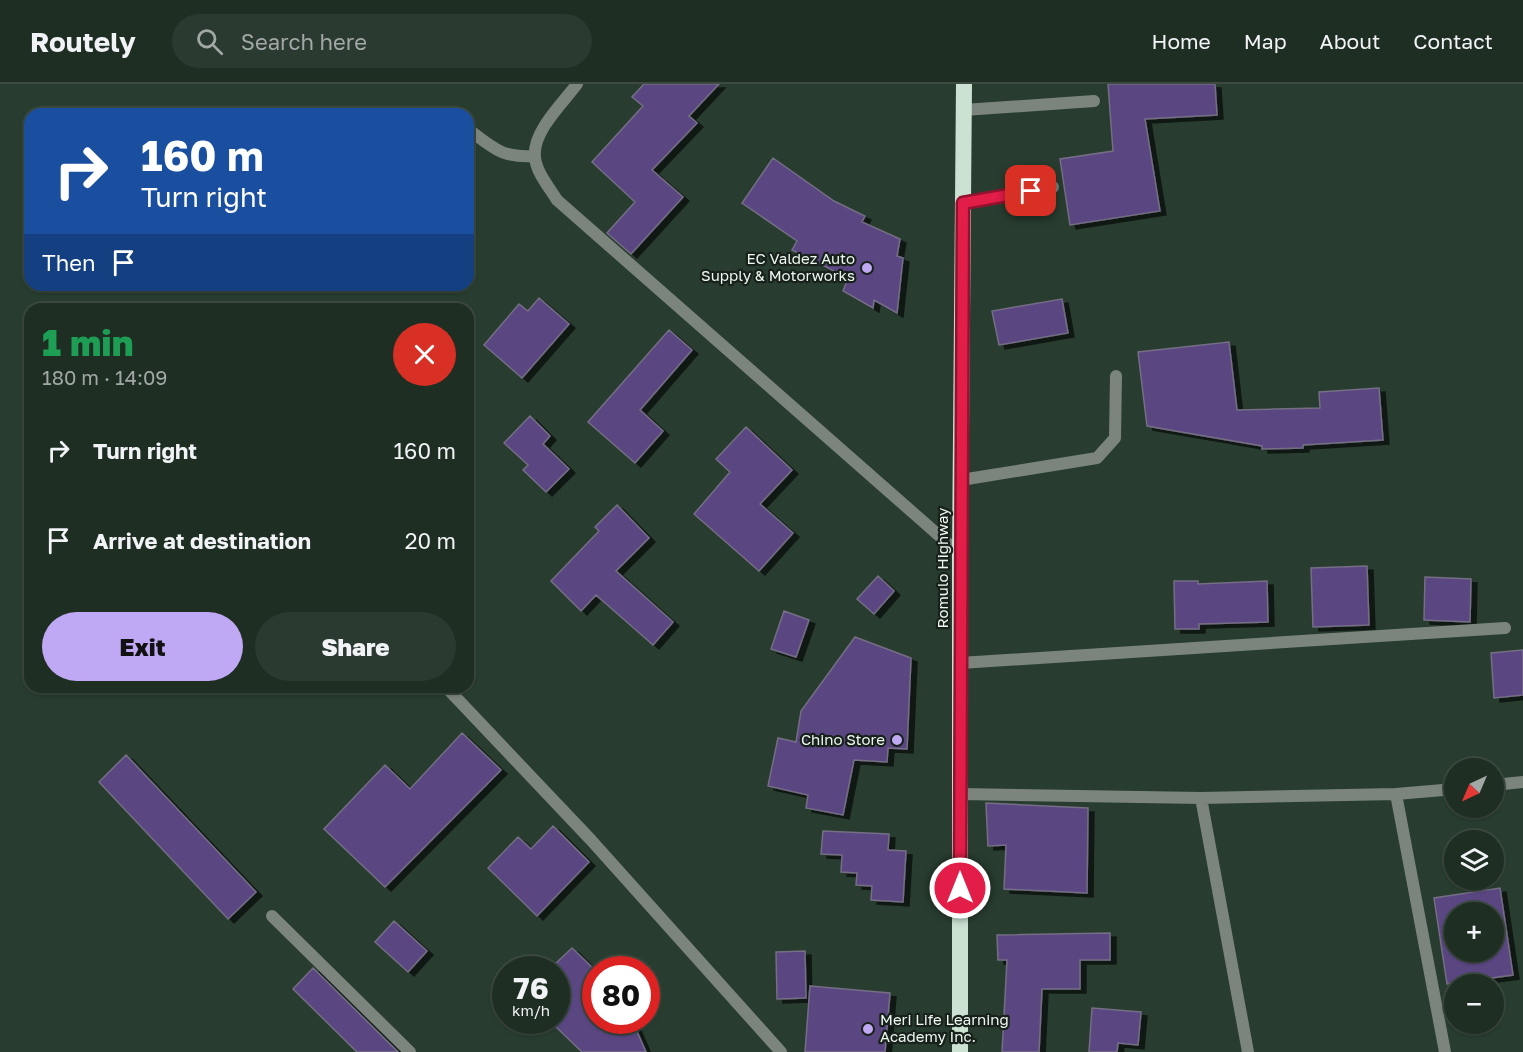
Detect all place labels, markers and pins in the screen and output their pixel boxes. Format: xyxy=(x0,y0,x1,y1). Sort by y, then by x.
pin xyxy=(1005,165,1056,216)
place label: EC Valdez Auto Supply & Motorworks xyxy=(701,249,855,284)
marker: EC Valdez Auto Supply & Motorworks xyxy=(860,261,874,275)
place label: Chino Store xyxy=(801,730,885,748)
marker: Chino Store xyxy=(890,733,904,747)
place label: Meri Life Learning Academy Inc. xyxy=(880,1010,1009,1045)
marker: Meri Life Learning Academy Inc. xyxy=(861,1022,875,1036)

